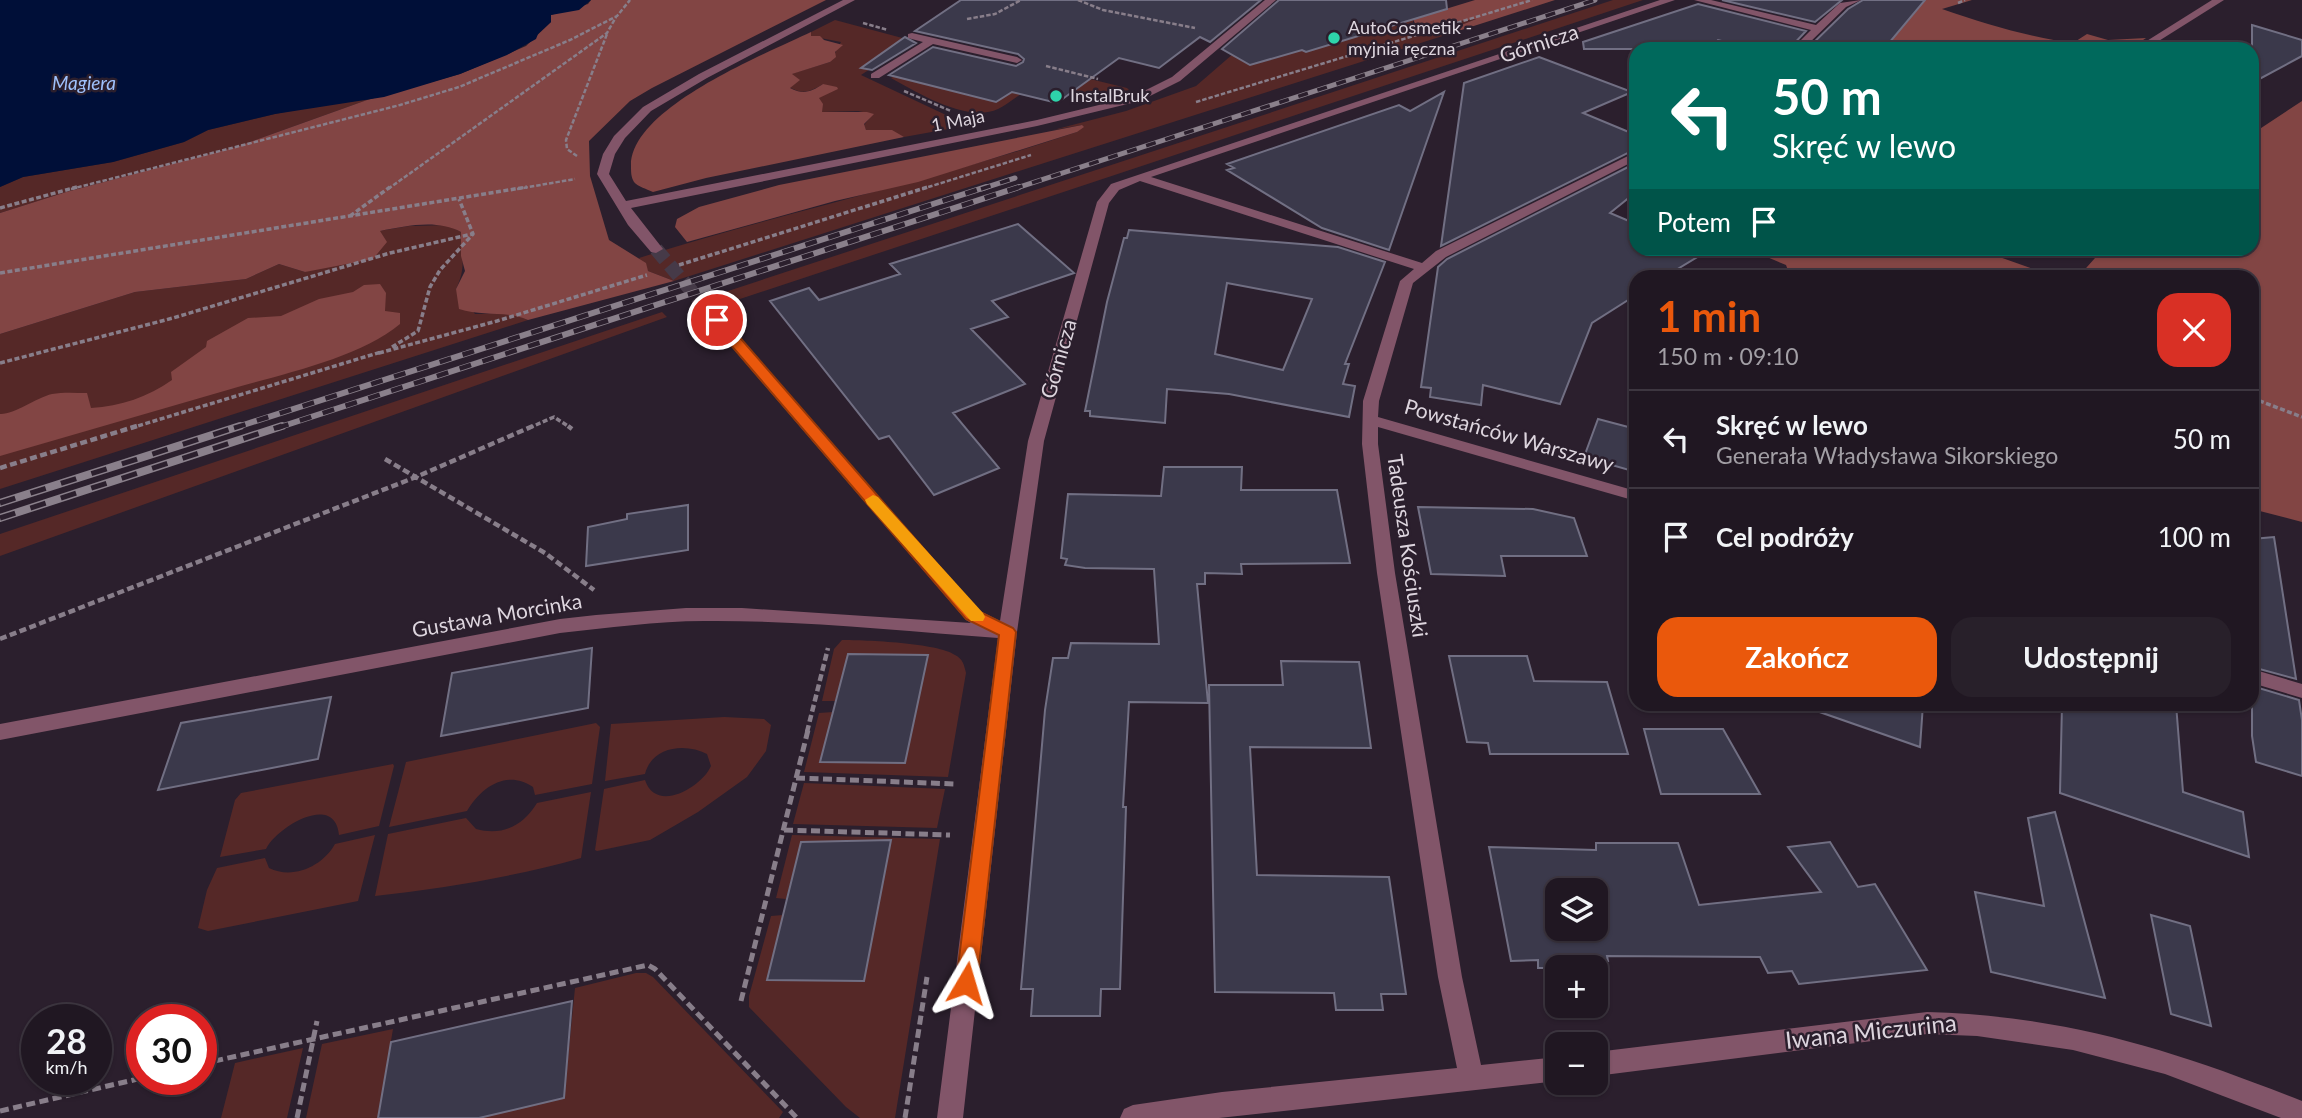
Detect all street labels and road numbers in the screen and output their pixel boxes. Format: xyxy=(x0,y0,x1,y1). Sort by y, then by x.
street label: Górnicza xyxy=(1496,18,1581,67)
street label: 1 Maja xyxy=(929,104,986,136)
street label: Górnicza xyxy=(1034,316,1081,401)
street label: Powstańców Warszawy xyxy=(1402,393,1617,476)
street label: Tadeusza Kościuszki xyxy=(1383,453,1434,639)
street label: Gustawa Morcinka xyxy=(410,587,584,642)
street label: Iwana Miczurina xyxy=(1784,1007,1958,1054)

